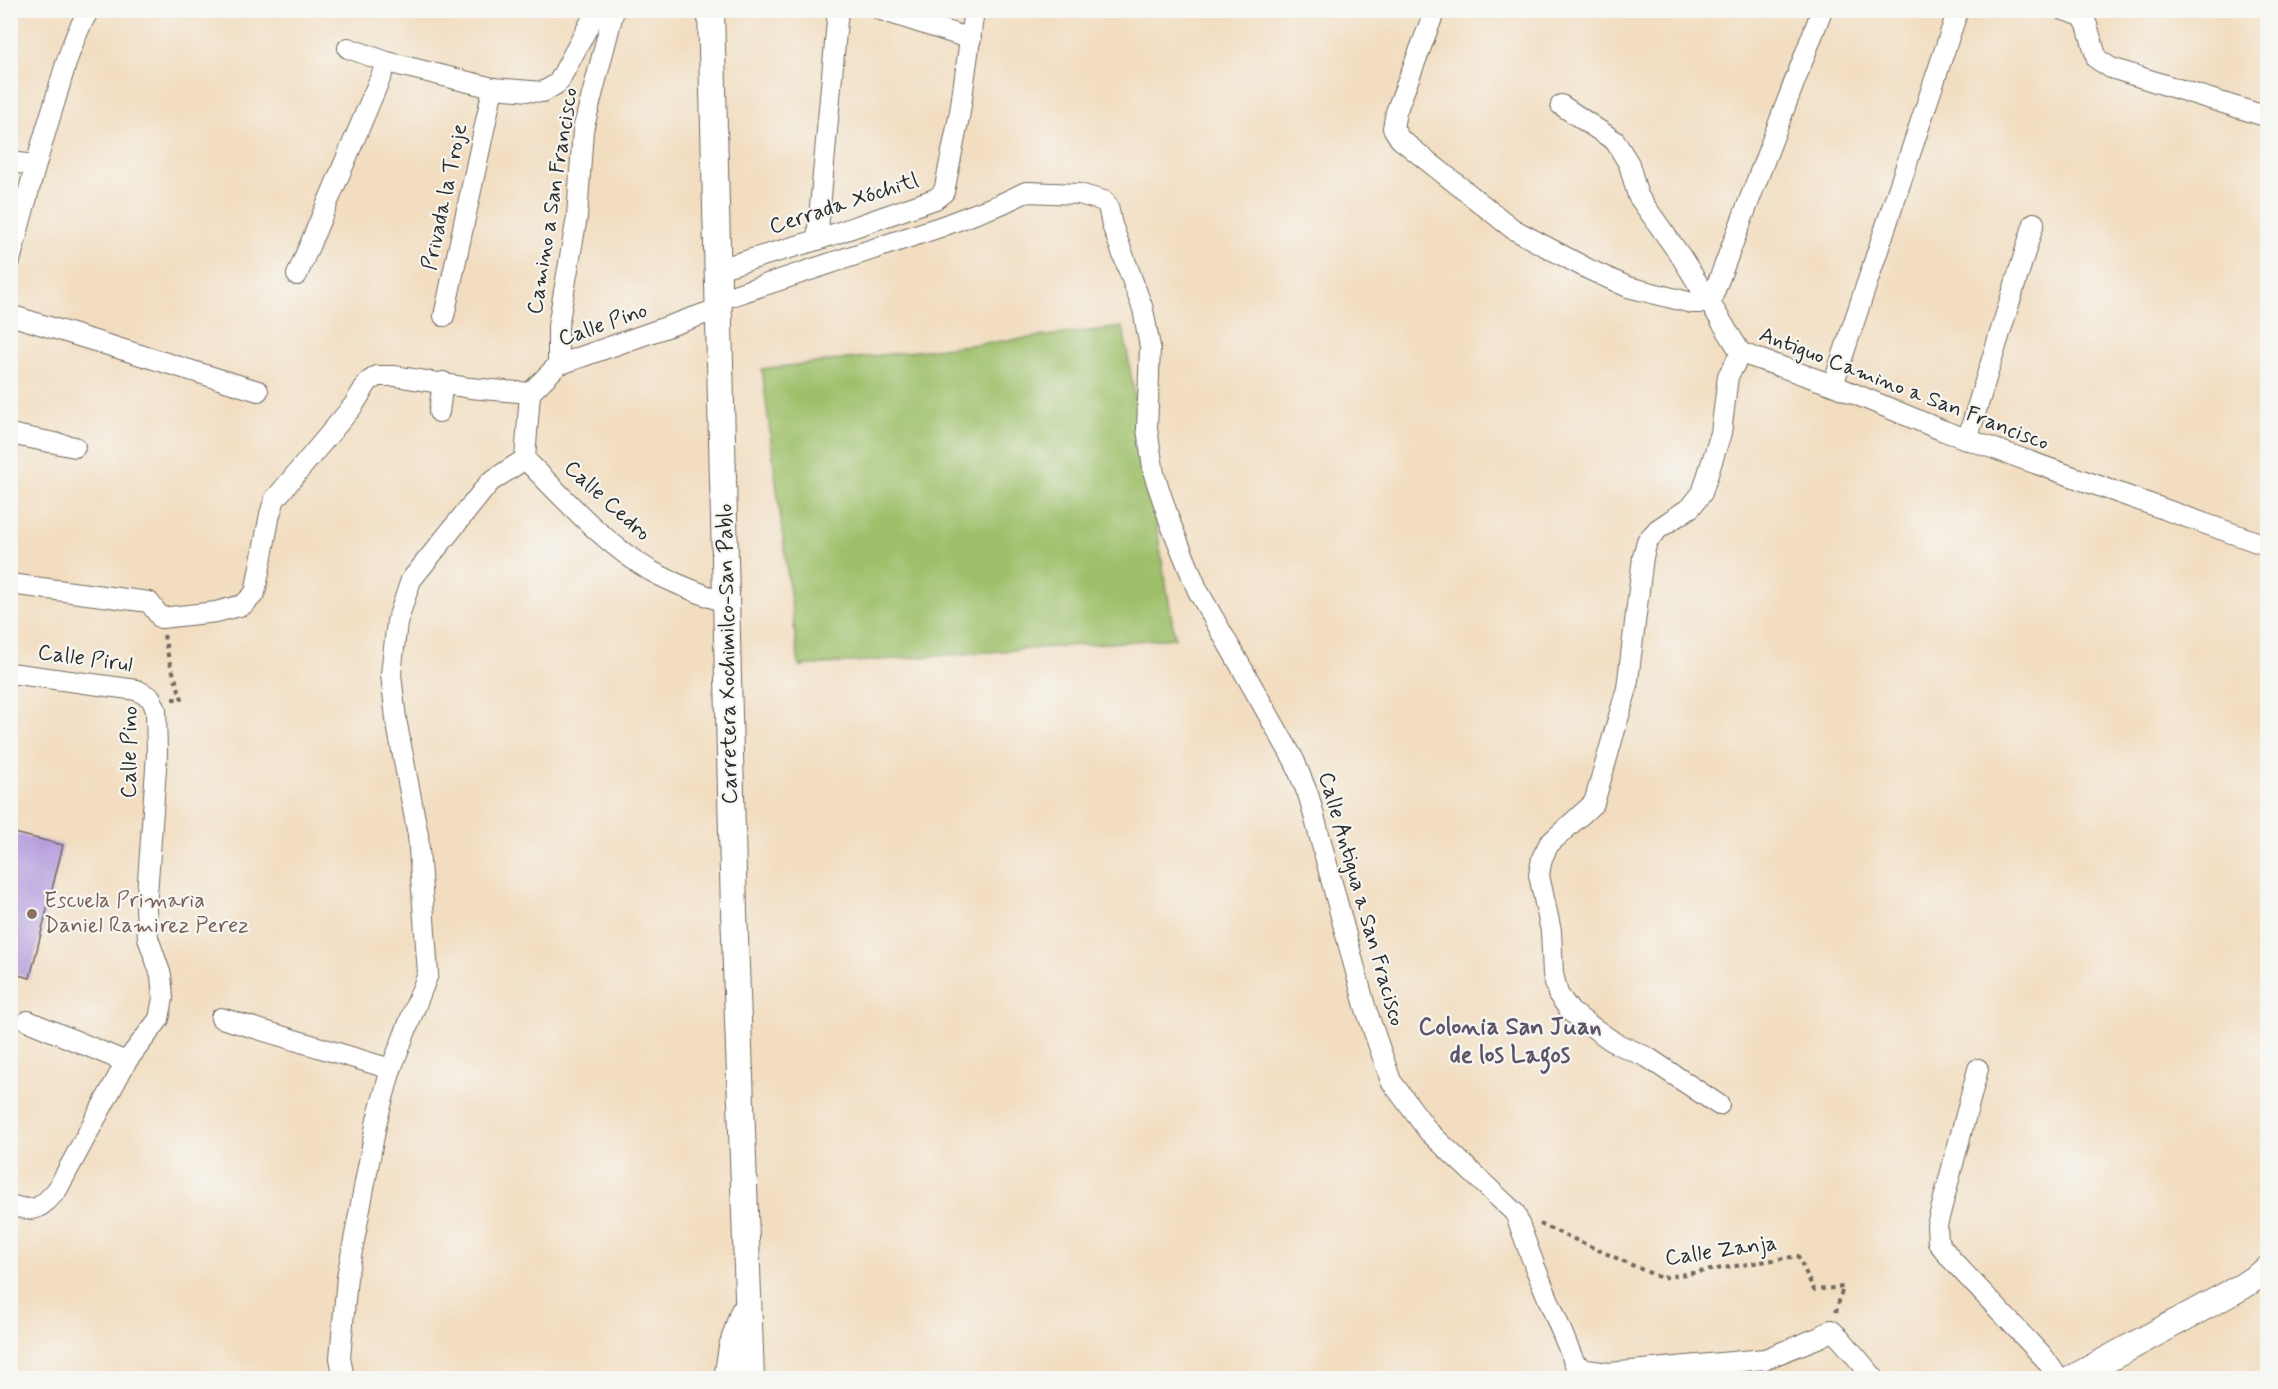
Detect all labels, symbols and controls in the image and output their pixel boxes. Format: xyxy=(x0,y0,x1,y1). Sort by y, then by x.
street label: Camino a San Francisco xyxy=(521,86,585,316)
street label: Privada la Troje xyxy=(416,121,474,273)
street label: Cerrada Xóchitl xyxy=(766,167,922,241)
street label: Calle Pino xyxy=(555,297,651,353)
street label: Antiguo Camino a San Francisco xyxy=(1755,321,2053,458)
street label: Calle Cedro xyxy=(558,455,656,547)
street label: Carretera Xochimilco-San Pablo xyxy=(711,503,745,805)
street label: Calle Pirul xyxy=(36,638,134,680)
street label: Calle Pino xyxy=(115,705,145,799)
street label: Calle Antigua a San Fracisco xyxy=(1310,769,1411,1030)
place label: Escuela Primaria Daniel Ramirez Perez xyxy=(44,887,249,940)
marker: Escuela Primaria Daniel Ramirez Perez xyxy=(25,907,39,921)
district label: Colonia San Juan de los Lagos xyxy=(1418,1012,1602,1074)
street label: Calle Zanja xyxy=(1663,1229,1779,1273)

